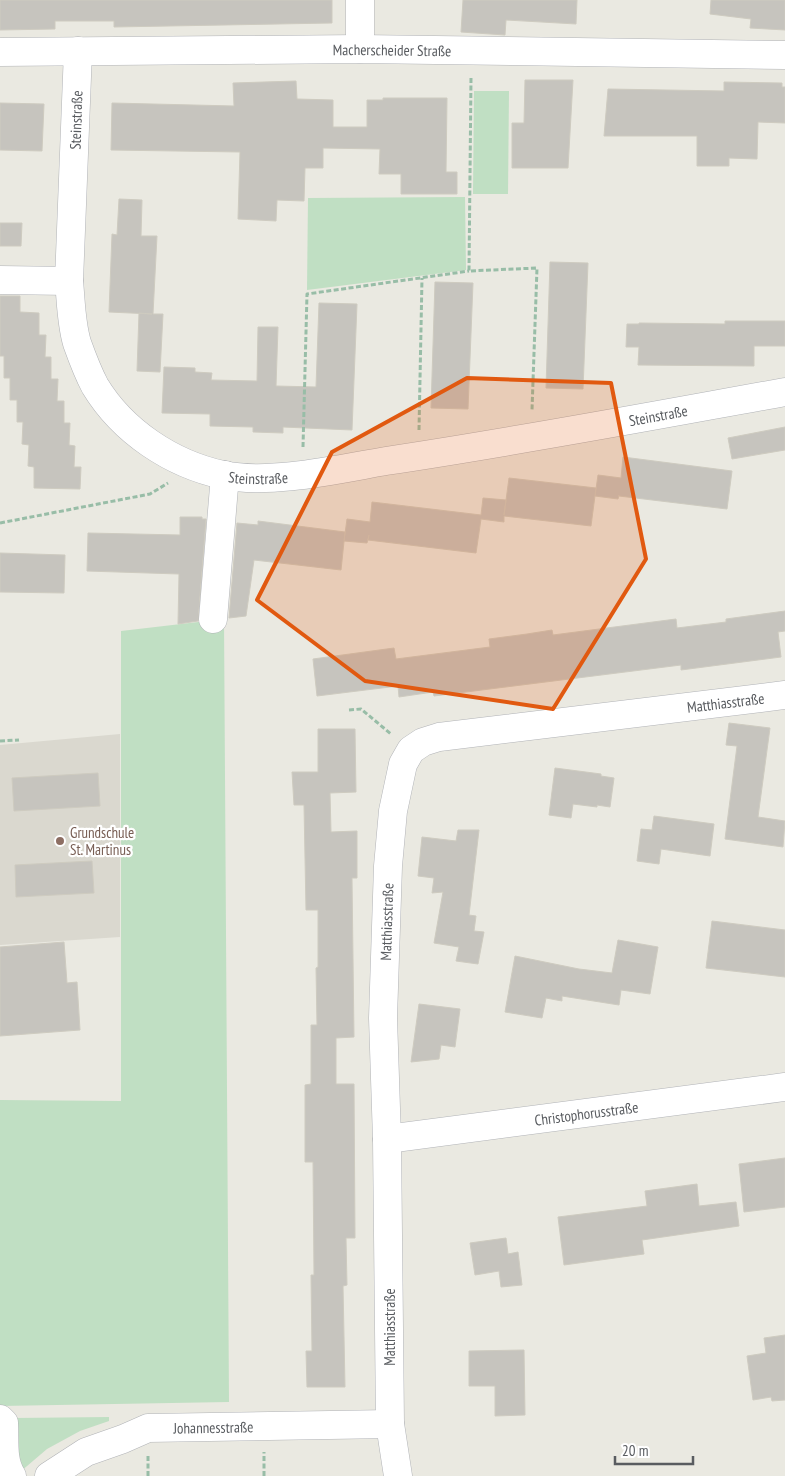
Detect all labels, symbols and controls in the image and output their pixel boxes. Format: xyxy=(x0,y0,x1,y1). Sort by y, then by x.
street label: Macherscheider Straße xyxy=(333,39,451,60)
street label: Steinstraße xyxy=(65,90,87,150)
street label: Steinstraße xyxy=(627,400,689,430)
street label: Steinstraße xyxy=(227,467,289,488)
street label: Matthiasstraße xyxy=(686,688,765,716)
place label: Grundschule St. Martinus xyxy=(70,823,134,859)
marker: Grundschule St. Martinus xyxy=(54,835,66,847)
street label: Matthiasstraße xyxy=(375,883,397,961)
street label: Christophorusstraße xyxy=(533,1097,639,1129)
street label: Matthiasstraße xyxy=(380,1288,399,1366)
street label: Johannesstraße xyxy=(172,1417,254,1437)
scale bar xyxy=(615,1434,692,1466)
text: 20 m xyxy=(622,1441,648,1460)

